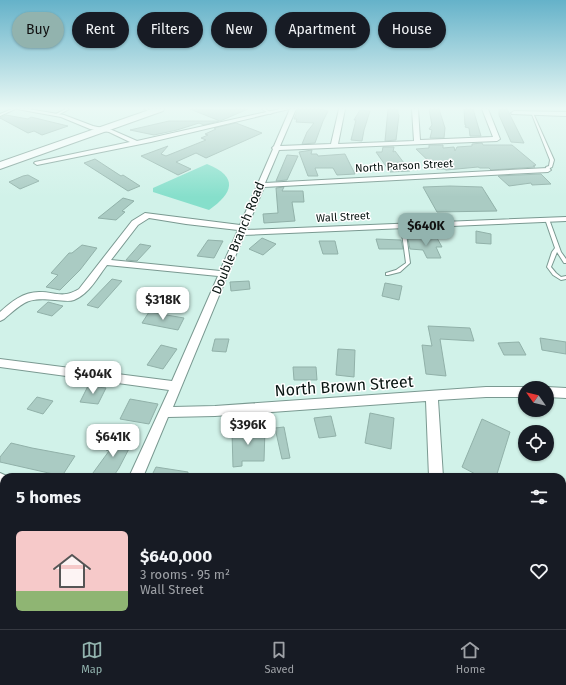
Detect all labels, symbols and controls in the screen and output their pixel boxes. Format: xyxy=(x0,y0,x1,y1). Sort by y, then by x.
chip: Buy xyxy=(12,12,64,48)
chip: Rent xyxy=(72,12,129,48)
chip: Filters xyxy=(137,12,203,48)
chip: New xyxy=(211,12,267,48)
chip: Apartment xyxy=(275,12,370,48)
chip: House xyxy=(378,12,446,48)
street label: North Parson Street xyxy=(355,157,453,175)
street label: Double Branch Road xyxy=(209,180,267,296)
street label: Wall Street xyxy=(316,209,370,225)
pin: $640K xyxy=(398,213,454,247)
text: $640K xyxy=(407,218,445,233)
pin: $318K xyxy=(135,287,191,321)
text: $318K xyxy=(145,292,181,307)
pin: $404K xyxy=(65,361,121,395)
text: $404K xyxy=(74,366,112,381)
street label: North Brown Street xyxy=(274,372,414,400)
north arrow xyxy=(518,381,554,417)
map controls xyxy=(518,381,554,461)
pin: $396K xyxy=(220,412,276,446)
text: $396K xyxy=(230,417,266,432)
pin: $641K xyxy=(85,424,141,458)
button: locate xyxy=(518,425,554,461)
text: $641K xyxy=(95,429,131,444)
icon: filters xyxy=(528,486,550,508)
text: 5 homes xyxy=(16,487,81,508)
text: $640,000 xyxy=(140,546,212,567)
icon: home xyxy=(48,547,96,595)
icon: heart xyxy=(528,560,550,582)
text: 3 rooms · 95 m² xyxy=(140,567,230,582)
text: Wall Street xyxy=(140,582,204,597)
tab: Map xyxy=(81,639,103,676)
tab: Saved xyxy=(264,639,294,676)
tab: Home xyxy=(456,639,485,676)

